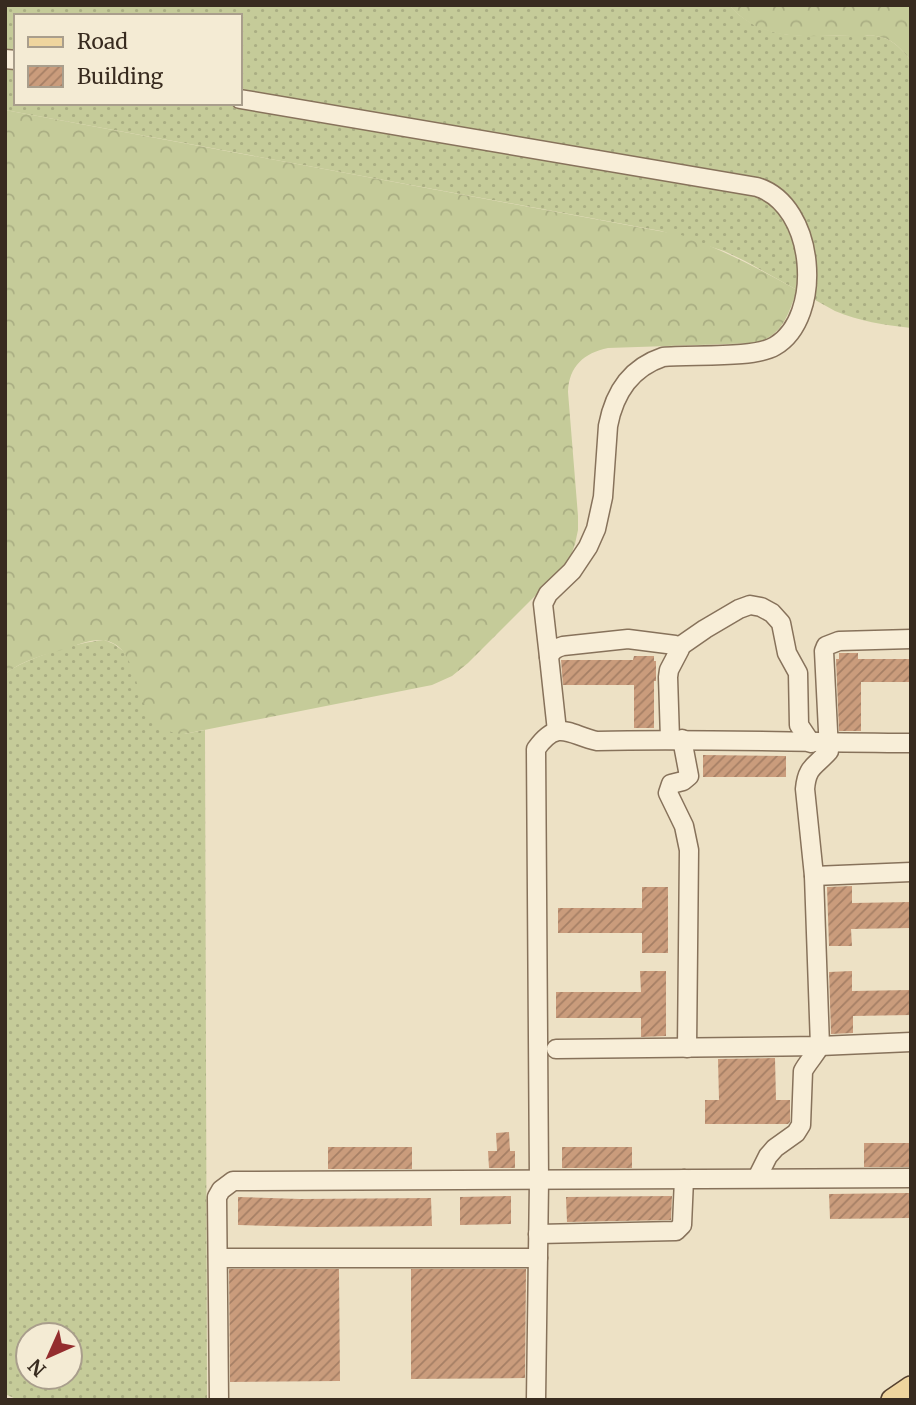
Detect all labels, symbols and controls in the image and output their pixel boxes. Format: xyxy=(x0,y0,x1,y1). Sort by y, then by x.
legend xyxy=(14,14,242,105)
text: Road xyxy=(77,28,128,55)
text: Building xyxy=(77,63,164,90)
north arrow xyxy=(14,1321,84,1391)
text: N xyxy=(23,1354,51,1382)

